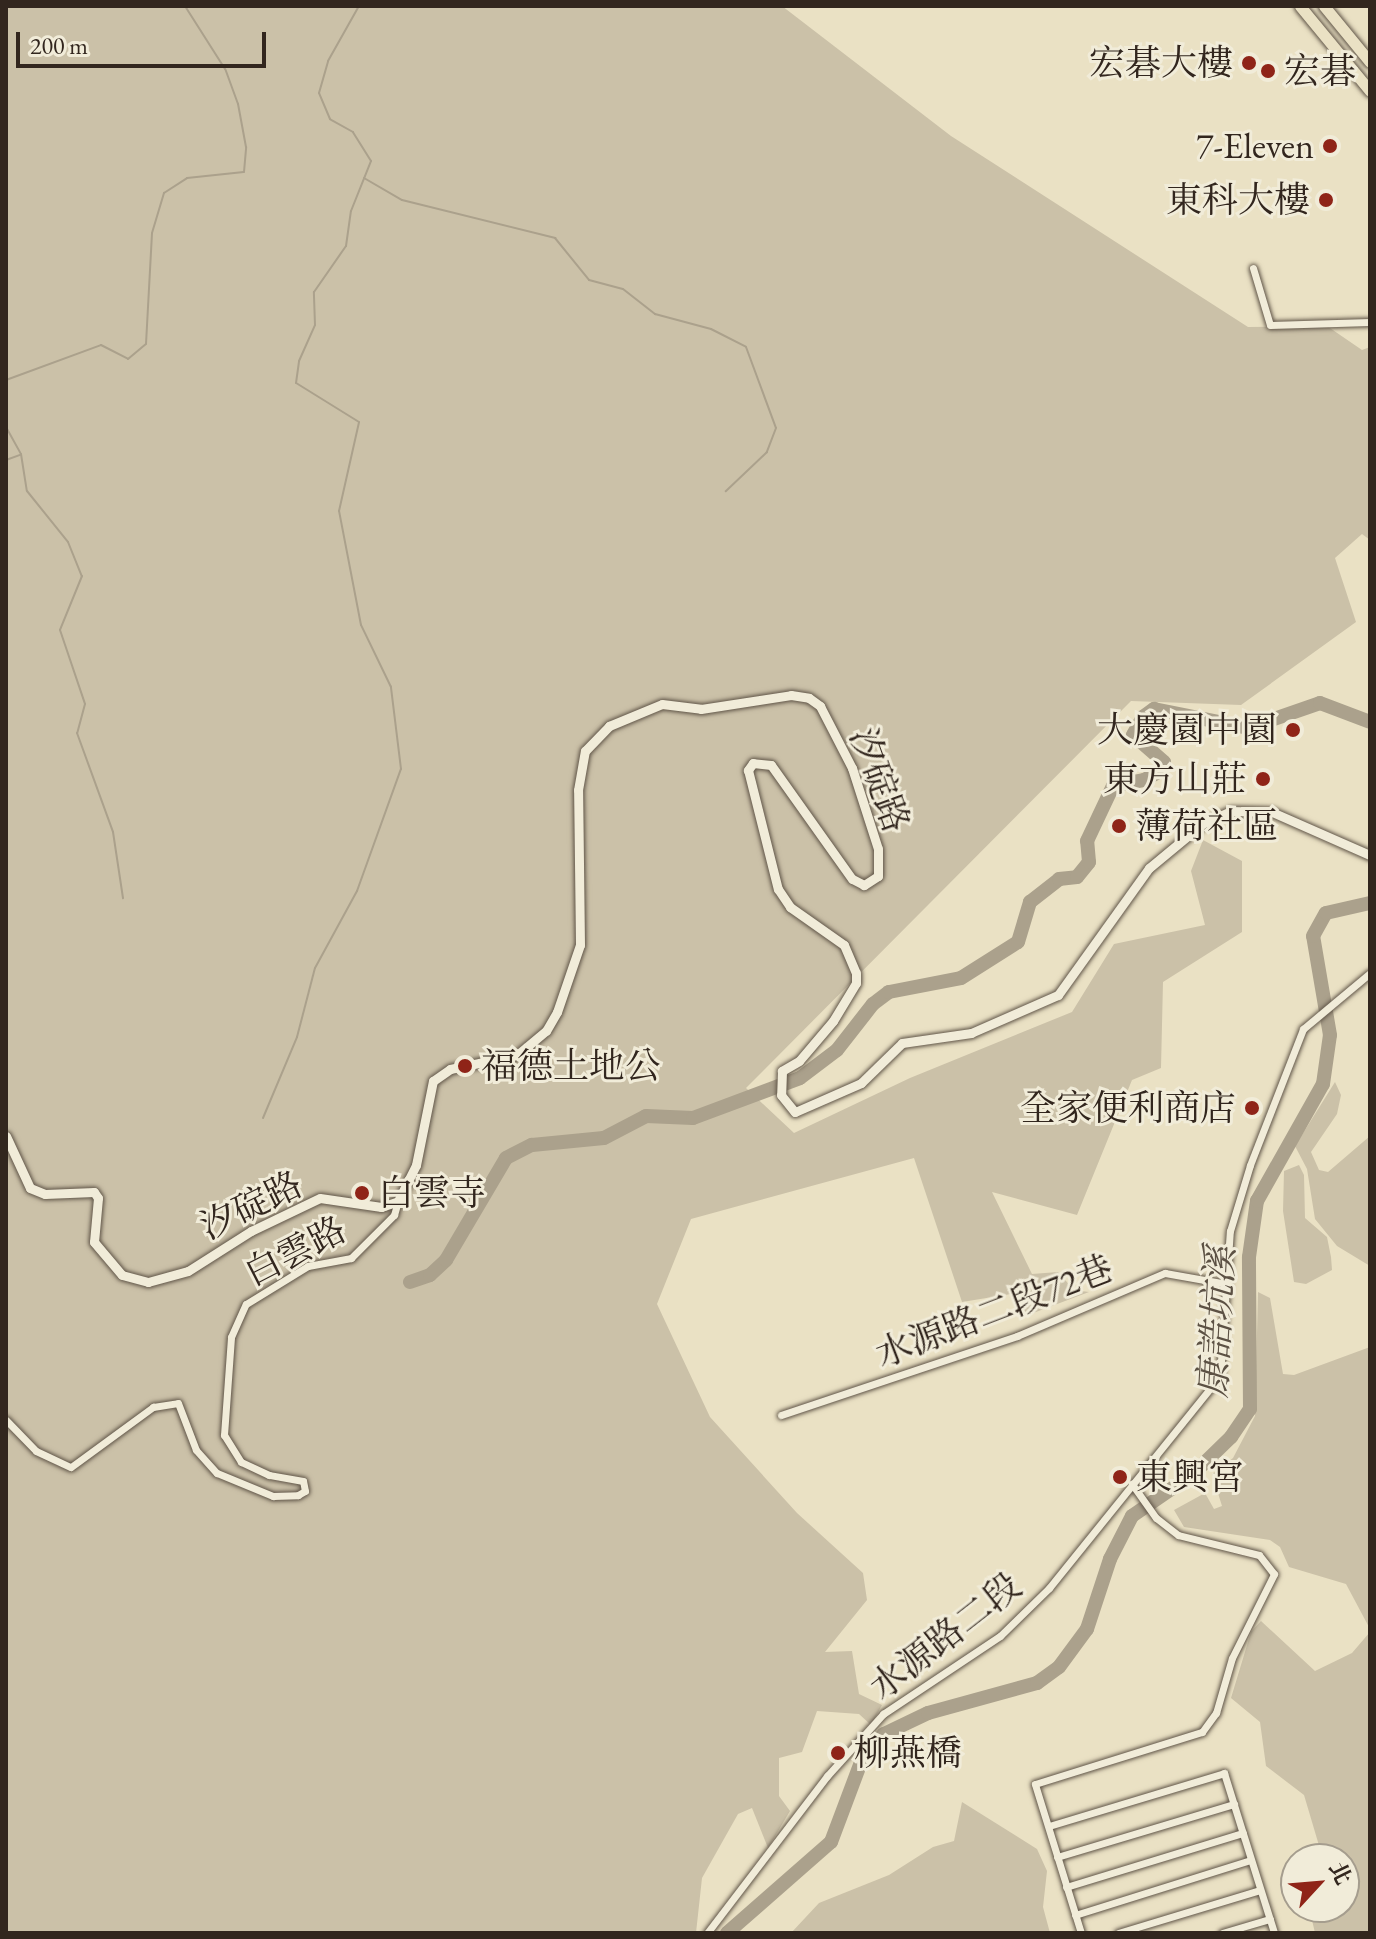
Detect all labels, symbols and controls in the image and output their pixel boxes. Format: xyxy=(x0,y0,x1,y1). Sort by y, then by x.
scale bar xyxy=(20,16,270,66)
text: 200 m xyxy=(30,30,88,61)
place label: 宏碁大樓 xyxy=(1089,41,1233,85)
place label: 宏碁 xyxy=(1284,49,1356,93)
marker: 宏碁大樓 xyxy=(1240,54,1258,72)
marker: 宏碁 xyxy=(1259,62,1277,80)
place label: 7-Eleven xyxy=(1196,124,1314,168)
marker: 7-Eleven xyxy=(1321,137,1339,155)
place label: 東科大樓 xyxy=(1166,178,1310,222)
marker: 東科大樓 xyxy=(1317,191,1335,209)
place label: 大慶園中園 xyxy=(1097,708,1277,752)
marker: 大慶園中園 xyxy=(1284,721,1302,739)
street label: 汐碇路 xyxy=(841,722,919,838)
place label: 東方山莊 xyxy=(1103,757,1247,801)
marker: 東方山莊 xyxy=(1254,770,1272,788)
place label: 薄荷社區 xyxy=(1135,804,1279,848)
marker: 薄荷社區 xyxy=(1110,817,1128,835)
place label: 福德土地公 xyxy=(481,1044,661,1088)
marker: 福德土地公 xyxy=(456,1057,474,1075)
place label: 全家便利商店 xyxy=(1020,1086,1236,1130)
marker: 全家便利商店 xyxy=(1243,1099,1261,1117)
street label: 汐碇路 xyxy=(193,1162,309,1248)
place label: 白雲寺 xyxy=(378,1171,486,1215)
marker: 白雲寺 xyxy=(353,1184,371,1202)
street label: 白雲路 xyxy=(237,1207,353,1295)
water label: 康誥坑溪 xyxy=(1189,1245,1243,1399)
street label: 水源路二段72巷 xyxy=(869,1246,1119,1376)
place label: 東興宮 xyxy=(1136,1455,1244,1499)
marker: 東興宮 xyxy=(1111,1468,1129,1486)
street label: 水源路二段 xyxy=(861,1564,1029,1708)
place label: 柳燕橋 xyxy=(854,1731,962,1775)
marker: 柳燕橋 xyxy=(829,1744,847,1762)
north arrow xyxy=(1280,1843,1360,1923)
text: 北 xyxy=(1322,1857,1358,1889)

